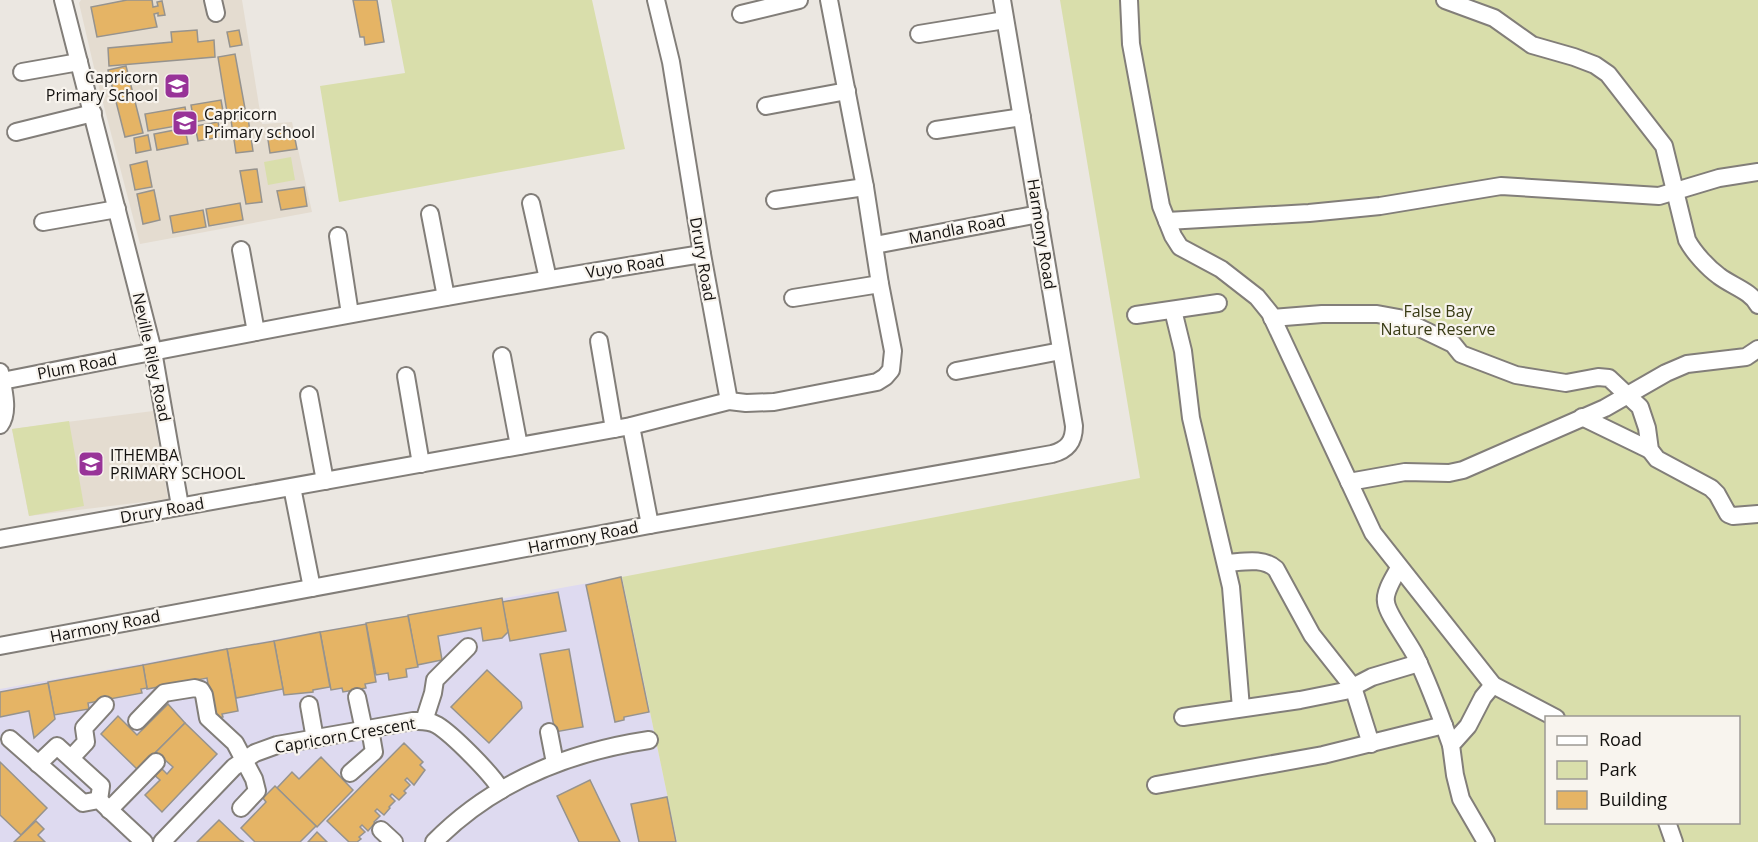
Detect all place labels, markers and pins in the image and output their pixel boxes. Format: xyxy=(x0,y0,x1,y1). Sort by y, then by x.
place label: Capricorn Primary School xyxy=(46,66,158,106)
school or university icon: Capricorn Primary School xyxy=(162,71,192,101)
place label: Capricorn Primary school xyxy=(204,103,315,143)
school or university icon: Capricorn Primary school xyxy=(170,108,200,138)
place label: ITHEMBA PRIMARY SCHOOL xyxy=(110,444,245,484)
school or university icon: ITHEMBA PRIMARY SCHOOL xyxy=(76,449,106,479)

